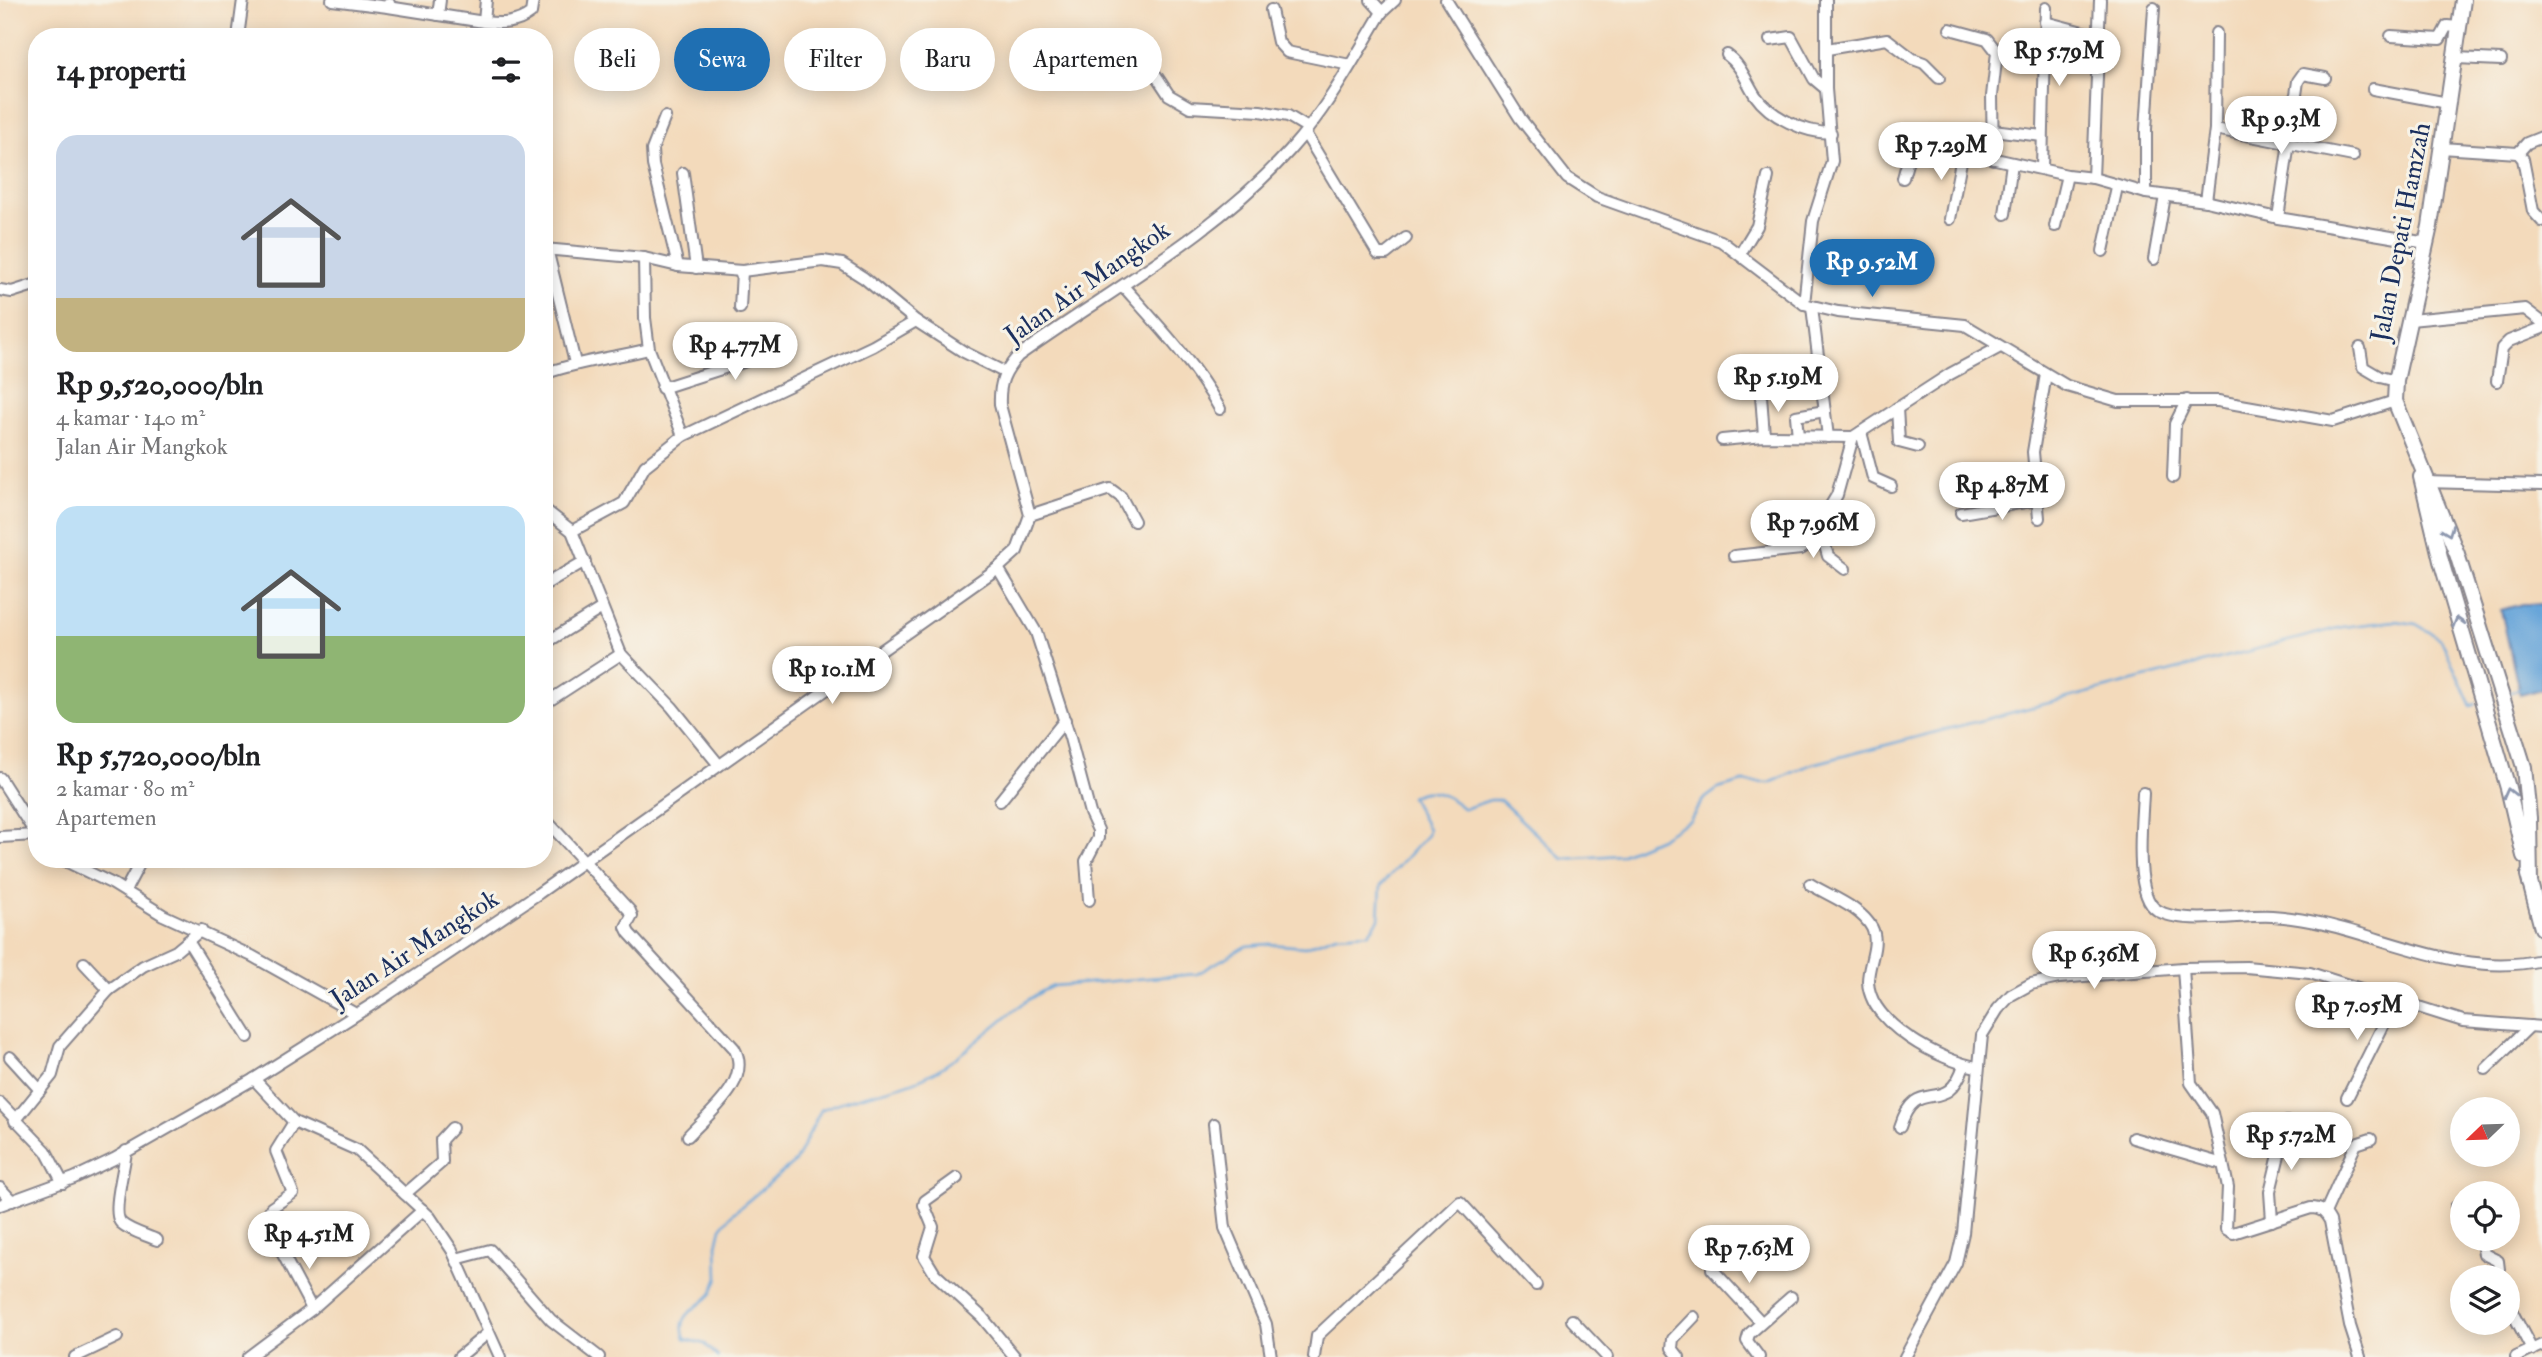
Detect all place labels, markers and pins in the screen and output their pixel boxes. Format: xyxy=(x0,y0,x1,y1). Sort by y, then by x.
pin: Rp 5.79M xyxy=(1987,28,2131,88)
pin: Rp 9.3M xyxy=(2216,96,2346,156)
pin: Rp 7.29M xyxy=(1869,122,2013,182)
pin: Rp 9.52M xyxy=(1800,240,1944,299)
pin: Rp 4.77M xyxy=(663,322,807,382)
pin: Rp 5.19M xyxy=(1706,354,1850,414)
pin: Rp 4.87M xyxy=(1930,462,2074,522)
pin: Rp 7.96M xyxy=(1741,500,1885,560)
pin: Rp 10.1M xyxy=(760,646,904,706)
pin: Rp 6.36M xyxy=(2022,932,2166,991)
pin: Rp 7.05M xyxy=(2285,982,2429,1042)
pin: Rp 5.72M xyxy=(2219,1112,2363,1172)
pin: Rp 4.51M xyxy=(237,1212,381,1271)
pin: Rp 7.63M xyxy=(1677,1226,1821,1285)

